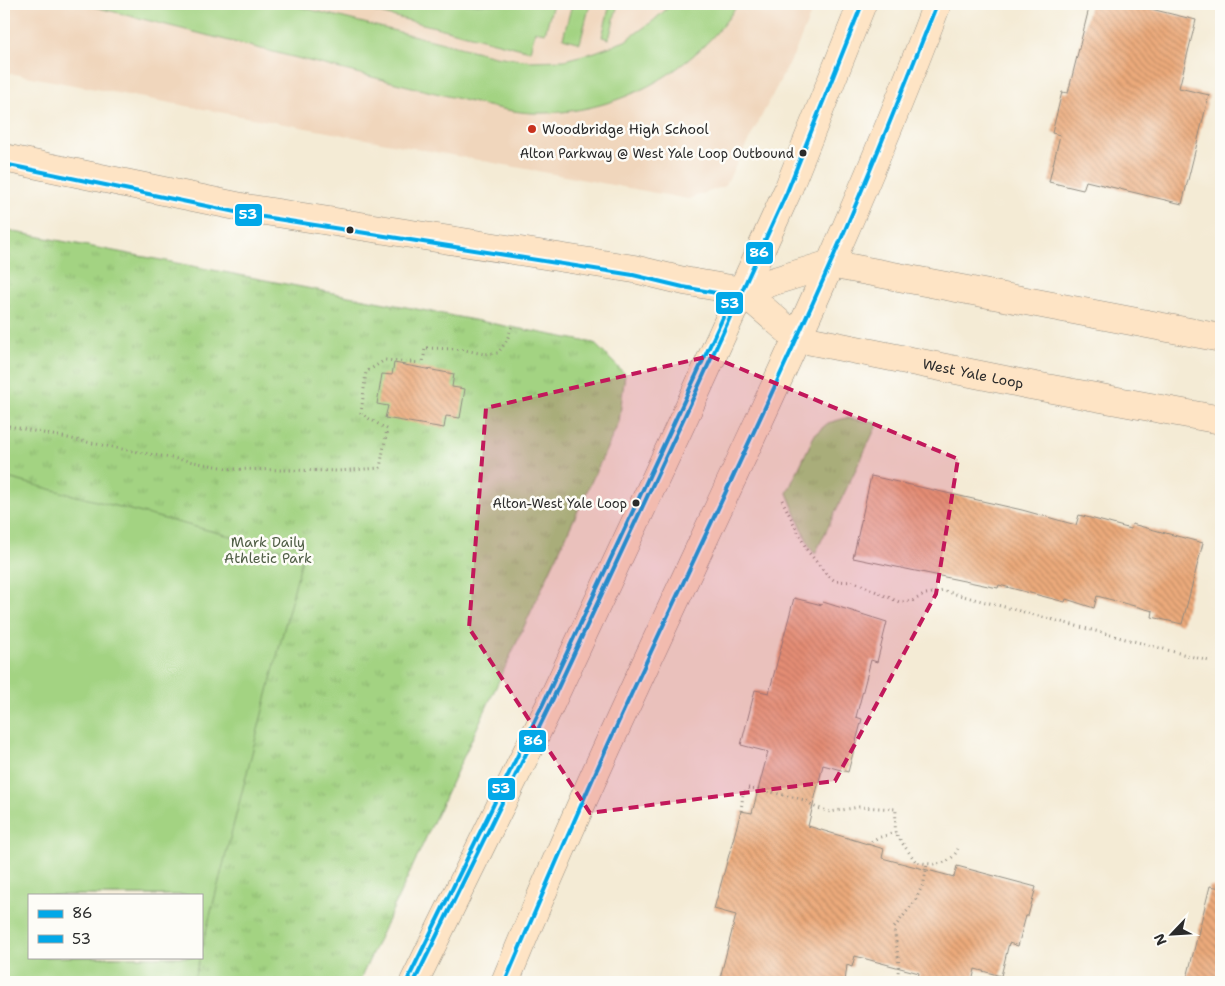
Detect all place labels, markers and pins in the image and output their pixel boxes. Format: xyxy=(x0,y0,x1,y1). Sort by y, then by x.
place label: Woodbridge High School xyxy=(542,120,709,138)
marker: Woodbridge High School xyxy=(526,123,538,135)
place label: Alton Parkway @ West Yale Loop Outbound xyxy=(520,145,794,162)
marker: Alton Parkway @ West Yale Loop Outbound xyxy=(798,148,808,158)
unlabelled marker xyxy=(345,225,355,235)
place label: Alton-West Yale Loop xyxy=(493,495,627,512)
marker: Alton-West Yale Loop xyxy=(631,498,641,508)

